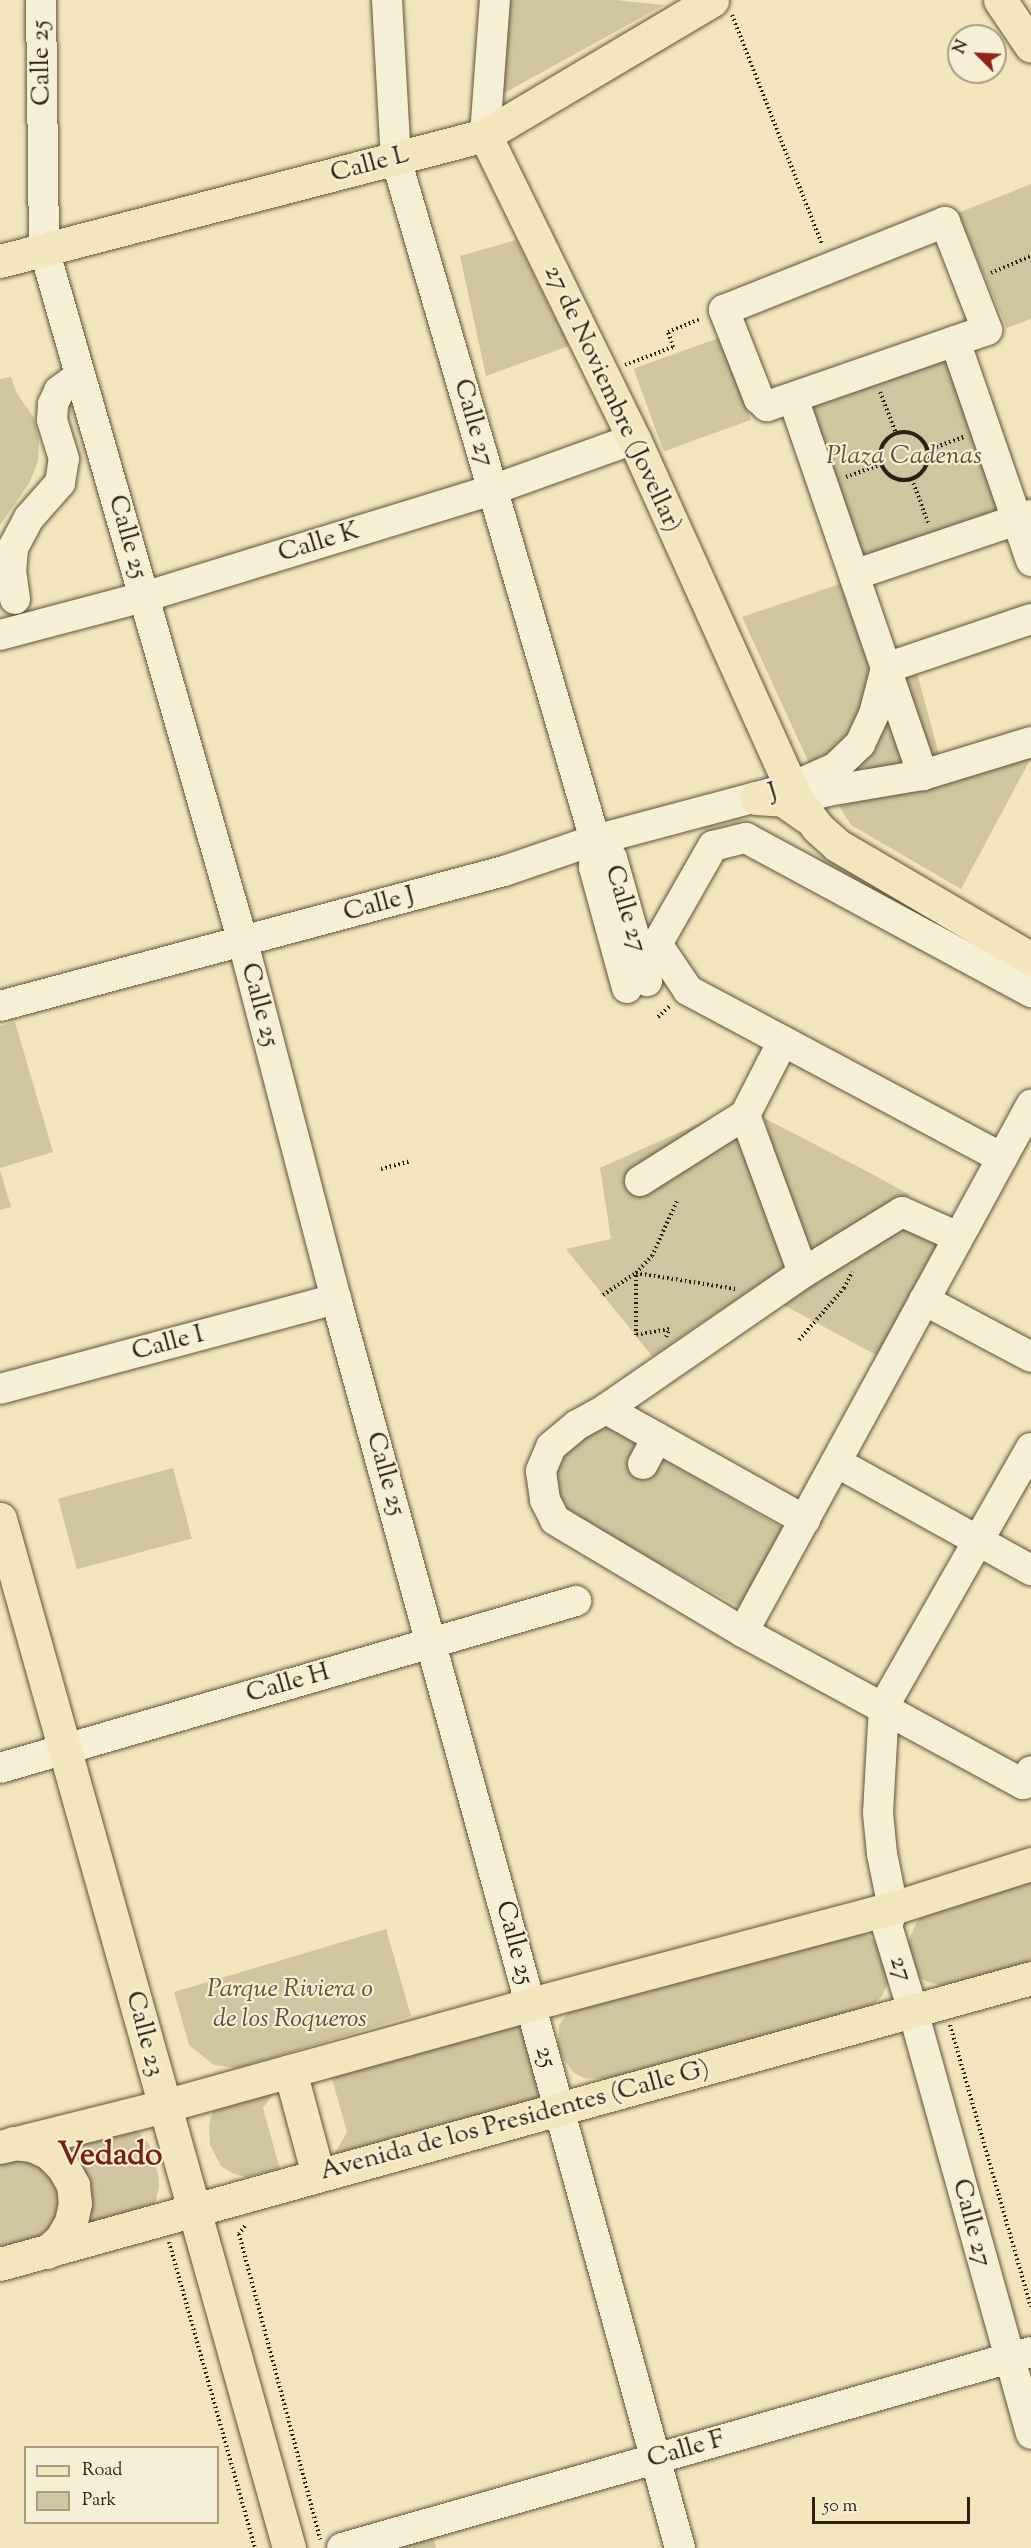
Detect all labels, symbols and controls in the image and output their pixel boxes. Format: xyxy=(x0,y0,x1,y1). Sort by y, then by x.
street label: Calle 25 xyxy=(26,20,58,106)
north arrow xyxy=(947,24,1007,84)
text: N xyxy=(949,37,975,58)
street label: Calle L xyxy=(327,140,413,190)
street label: 27 de Noviembre (Jovellar) xyxy=(536,260,688,538)
street label: Calle 27 xyxy=(446,376,500,470)
park label: Plaza Cadenas xyxy=(826,441,982,473)
street label: Calle 25 xyxy=(100,492,154,582)
street label: Calle K xyxy=(275,516,363,570)
street label: J xyxy=(765,777,781,809)
street label: Calle 27 xyxy=(597,862,653,956)
street label: Calle J xyxy=(340,881,418,929)
street label: Calle 25 xyxy=(233,960,285,1050)
street label: Calle I xyxy=(129,1319,207,1369)
street label: Calle 25 xyxy=(358,1429,412,1519)
street label: Calle H xyxy=(243,1657,333,1711)
street label: Calle 25 xyxy=(488,1898,540,1988)
street label: 27 xyxy=(881,1952,919,1986)
park label: Parque Riviera o de los Roqueros xyxy=(207,1974,373,2036)
street label: Calle 23 xyxy=(118,1988,170,2080)
street label: 25 xyxy=(527,2043,563,2071)
street label: Avenida de los Presidentes (Calle G) xyxy=(317,2054,713,2188)
district label: Vedado xyxy=(57,2137,163,2175)
street label: Calle 27 xyxy=(944,2176,998,2270)
street label: Calle F xyxy=(644,2424,728,2476)
legend xyxy=(24,2446,219,2524)
text: Road xyxy=(82,2458,122,2484)
scale bar xyxy=(815,2485,972,2523)
text: Park xyxy=(82,2488,116,2514)
text: 50 m xyxy=(823,2494,857,2520)

